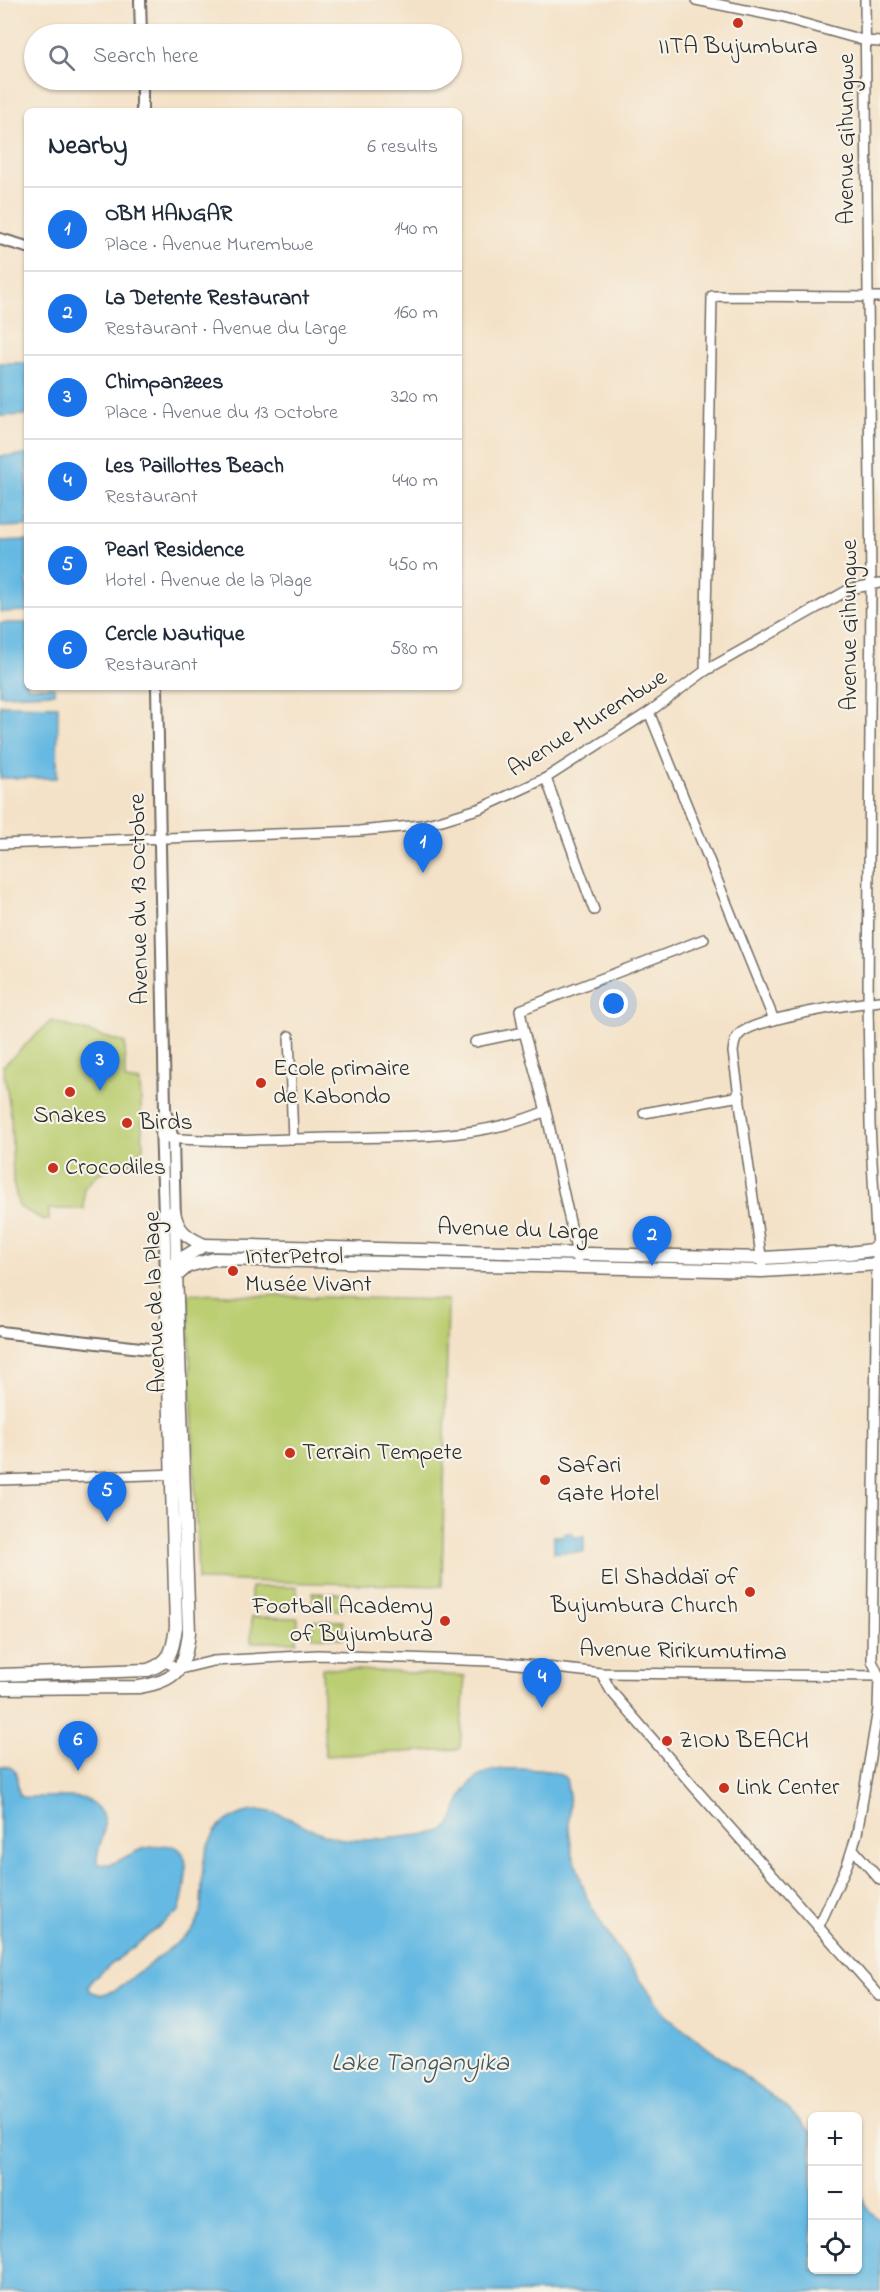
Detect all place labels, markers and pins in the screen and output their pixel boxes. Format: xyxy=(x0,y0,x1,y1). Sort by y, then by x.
marker: IITA Bujumbura xyxy=(731,16,745,30)
place label: IITA Bujumbura xyxy=(658,30,818,65)
pin: 1 xyxy=(404,824,442,873)
pin: 3 xyxy=(80,1042,120,1091)
place label: Ecole primaire de Kabondo xyxy=(273,1052,410,1115)
marker: Ecole primaire de Kabondo xyxy=(254,1076,268,1090)
marker: Snakes xyxy=(63,1085,77,1099)
place label: Snakes xyxy=(33,1099,107,1134)
place label: Birds xyxy=(138,1106,193,1141)
marker: Birds xyxy=(120,1116,134,1130)
place label: Crocodiles xyxy=(65,1151,166,1186)
marker: Crocodiles xyxy=(46,1161,60,1175)
pin: 2 xyxy=(632,1216,672,1266)
place label: InterPetrol Musée Vivant xyxy=(245,1240,372,1303)
marker: InterPetrol Musée Vivant xyxy=(226,1264,240,1278)
place label: Terrain Tempete xyxy=(302,1436,462,1471)
marker: Terrain Tempete xyxy=(283,1446,297,1460)
place label: Safari Gate Hotel xyxy=(557,1449,659,1512)
pin: 5 xyxy=(88,1472,126,1522)
marker: Safari Gate Hotel xyxy=(538,1473,552,1487)
place label: El Shaddaï of Bujumbura Church xyxy=(550,1561,739,1624)
marker: El Shaddaï of Bujumbura Church xyxy=(743,1585,757,1599)
place label: Football Academy of Bujumbura xyxy=(251,1590,433,1653)
marker: Football Academy of Bujumbura xyxy=(438,1614,452,1628)
pin: 4 xyxy=(522,1658,562,1708)
pin: 6 xyxy=(58,1722,98,1771)
place label: ZION BEACH xyxy=(679,1724,809,1759)
marker: ZION BEACH xyxy=(660,1734,674,1748)
place label: Link Center xyxy=(736,1771,840,1806)
marker: Link Center xyxy=(717,1781,731,1795)

